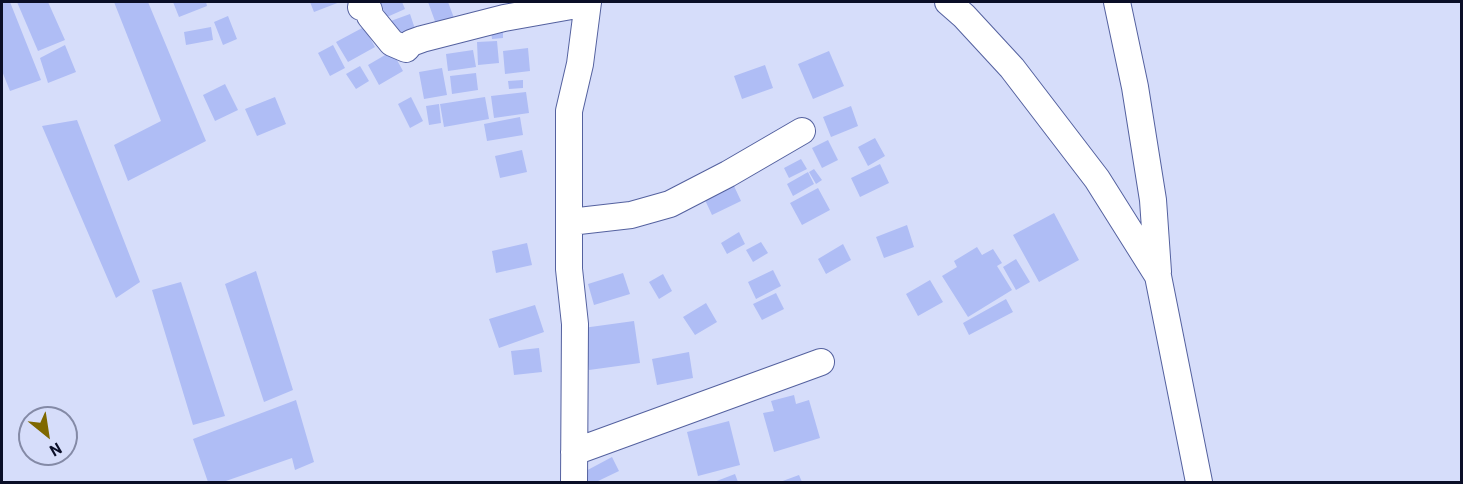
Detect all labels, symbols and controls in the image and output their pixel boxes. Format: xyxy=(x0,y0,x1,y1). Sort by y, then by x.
north arrow xyxy=(18,406,78,466)
text: N xyxy=(47,439,66,461)

